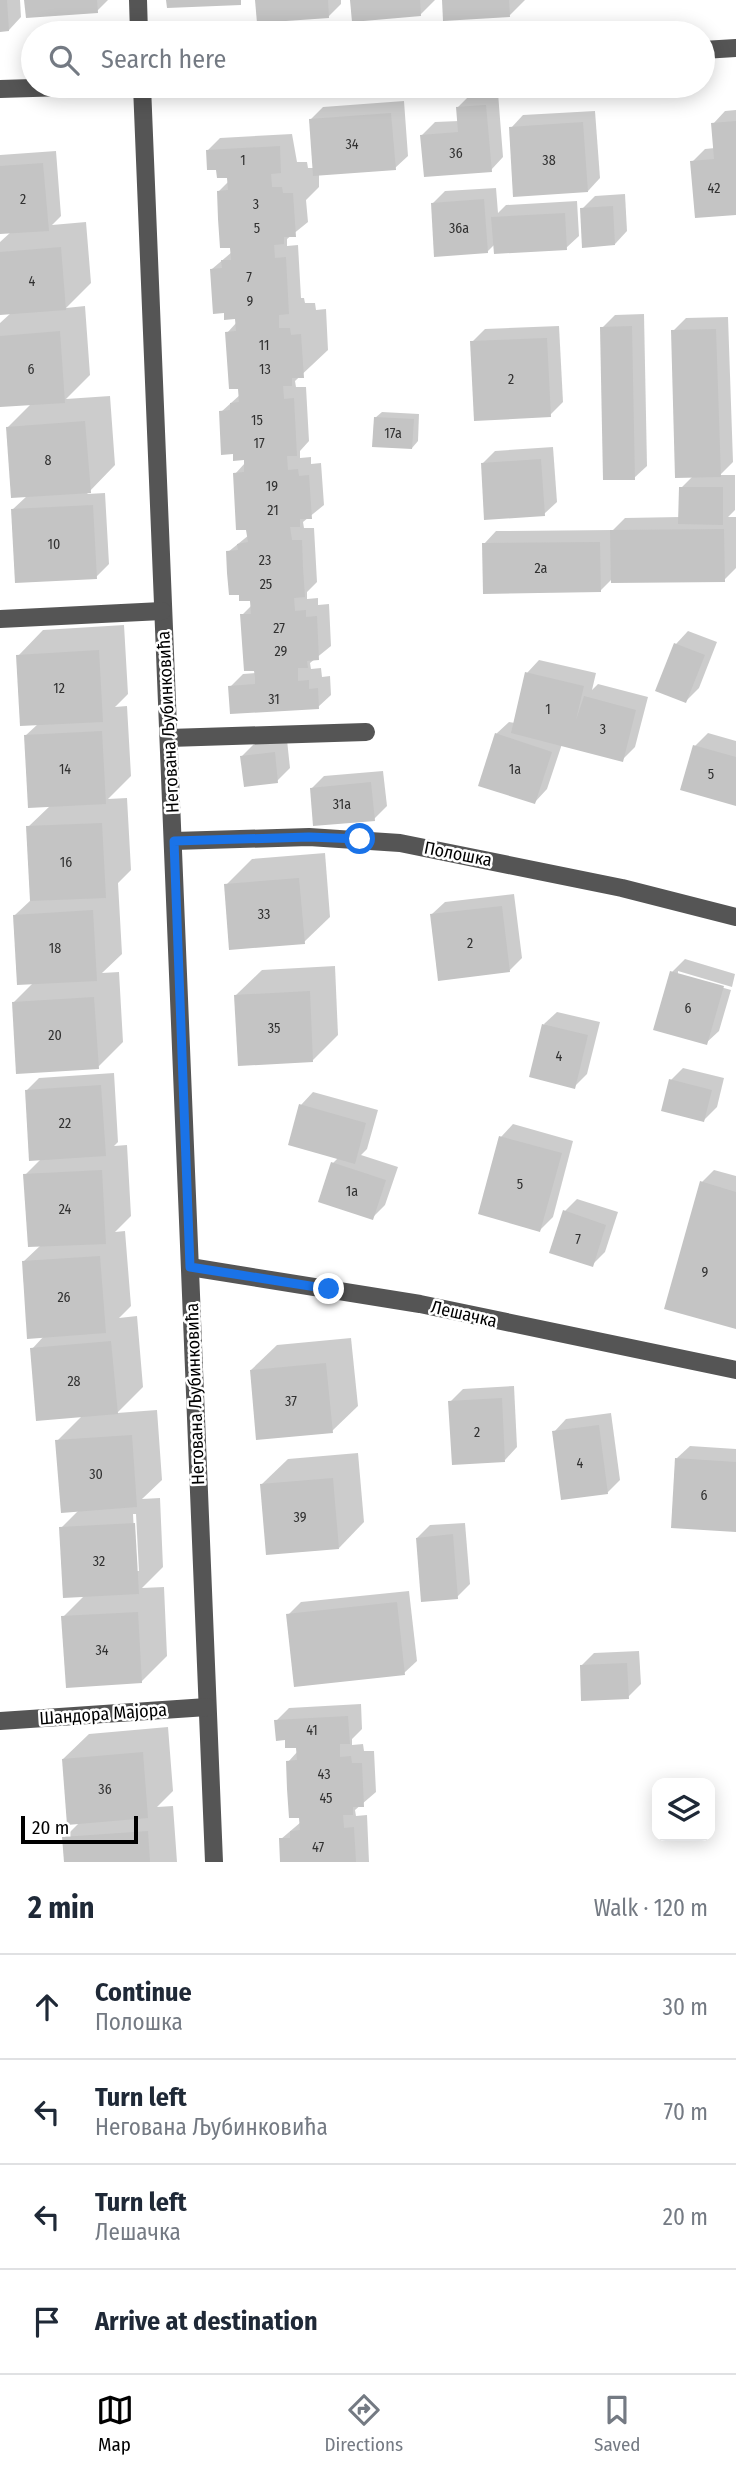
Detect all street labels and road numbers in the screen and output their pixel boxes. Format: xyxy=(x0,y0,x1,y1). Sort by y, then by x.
street label: Негована Љубинковића xyxy=(152,630,184,814)
street label: Полошка xyxy=(422,837,494,871)
street label: Лешачка xyxy=(429,1296,499,1332)
street label: Негована Љубинковића xyxy=(181,1302,209,1485)
street label: Шандора Мајора xyxy=(38,1699,168,1729)

